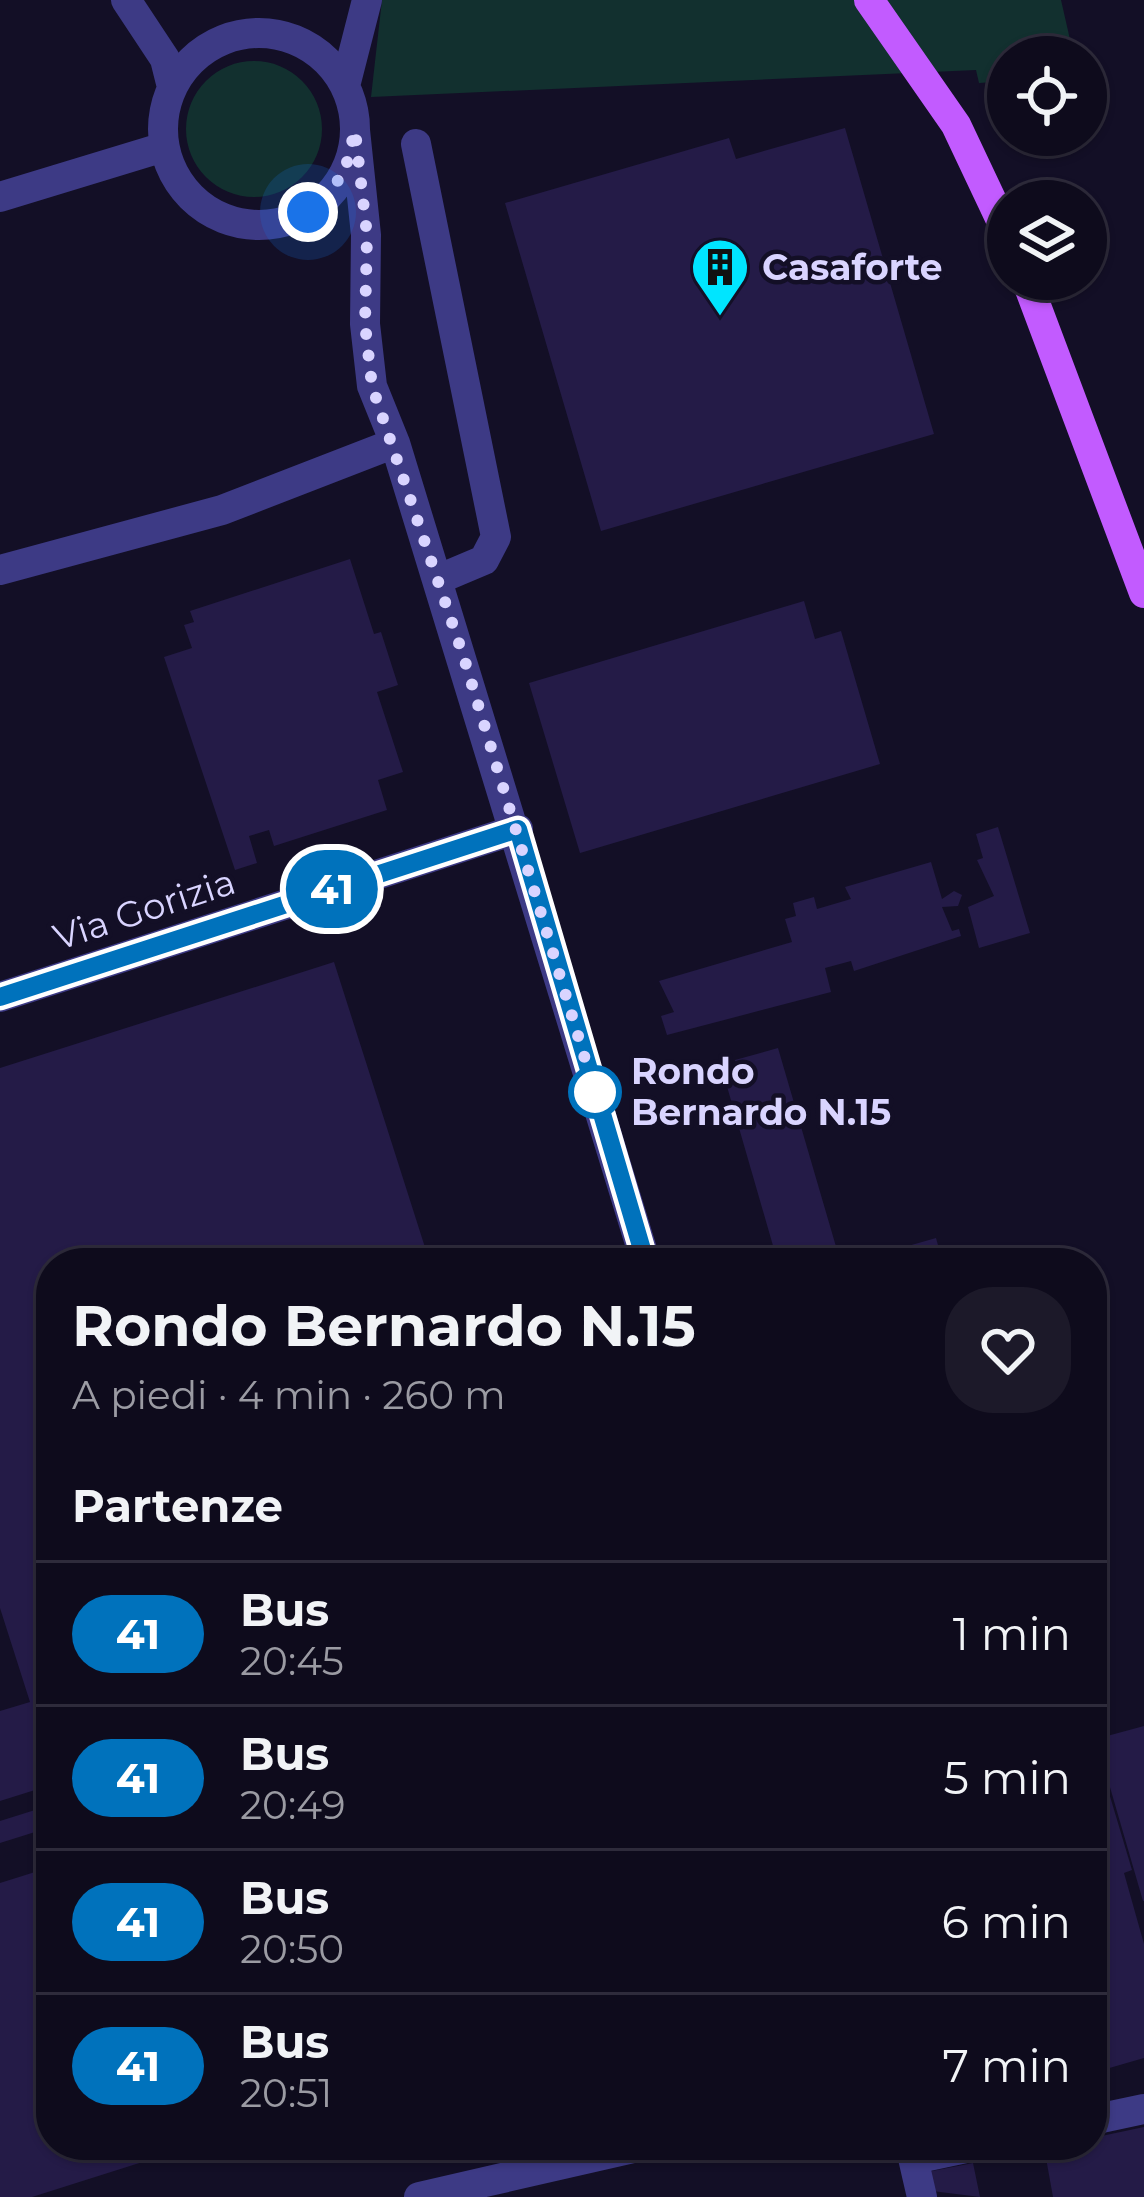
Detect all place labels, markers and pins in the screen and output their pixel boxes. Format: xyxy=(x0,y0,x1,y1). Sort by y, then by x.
building icon: Casaforte xyxy=(689,236,751,318)
place label: Casaforte xyxy=(762,245,943,289)
place label: Rondo Bernardo N.15 xyxy=(631,1049,891,1134)
marker: Rondo Bernardo N.15 xyxy=(570,1067,620,1117)

